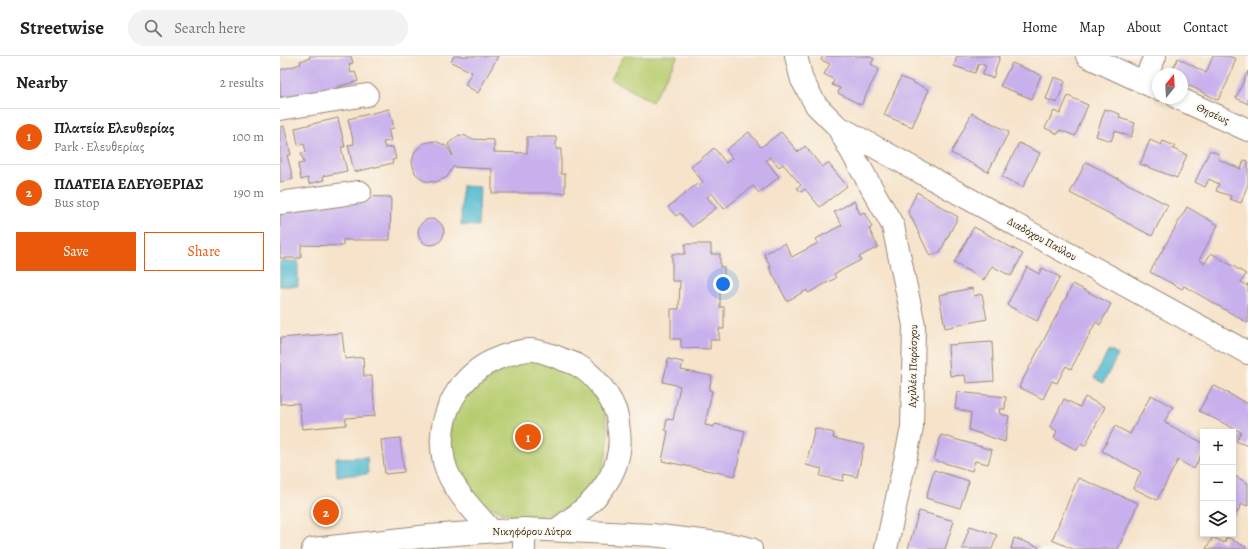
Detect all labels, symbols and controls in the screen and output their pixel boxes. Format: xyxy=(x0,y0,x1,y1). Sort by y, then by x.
search box xyxy=(128,10,408,46)
text: Streetwise xyxy=(20,15,104,41)
icon: search xyxy=(142,17,164,39)
text: Search here xyxy=(174,18,245,38)
text: Home xyxy=(1022,18,1057,37)
text: Map xyxy=(1079,18,1105,37)
text: About xyxy=(1127,18,1161,37)
text: Contact xyxy=(1183,18,1228,37)
north arrow xyxy=(1152,68,1188,104)
text: Nearby xyxy=(16,71,67,94)
text: 2 results xyxy=(220,74,264,91)
street label: Θησέως xyxy=(1194,100,1232,128)
text: Πλατεία Ελευθερίας xyxy=(54,118,175,138)
text: 1 xyxy=(27,128,31,145)
text: 100 m xyxy=(232,128,264,145)
text: Park · Ελευθερίας xyxy=(54,138,144,155)
text: ΠΛΑΤΕΙΑ ΕΛΕΥΘΕΡΙΑΣ xyxy=(54,174,204,194)
text: 2 xyxy=(26,184,32,201)
text: 190 m xyxy=(233,184,264,201)
text: Bus stop xyxy=(54,194,99,211)
street label: Διαδόχου Παύλου xyxy=(1004,214,1080,264)
button: Save xyxy=(16,232,136,271)
button: Share xyxy=(144,232,264,271)
your location xyxy=(713,274,733,294)
street label: Αχιλλέα Παράσχου xyxy=(905,324,921,409)
pin: 1 xyxy=(515,422,541,452)
map controls xyxy=(1200,429,1236,537)
button: + xyxy=(1200,429,1236,465)
button: − xyxy=(1200,465,1236,501)
pin: 2 xyxy=(313,497,339,527)
button: layers xyxy=(1200,501,1236,537)
street label: Νικηφόρου Λύτρα xyxy=(492,524,572,539)

